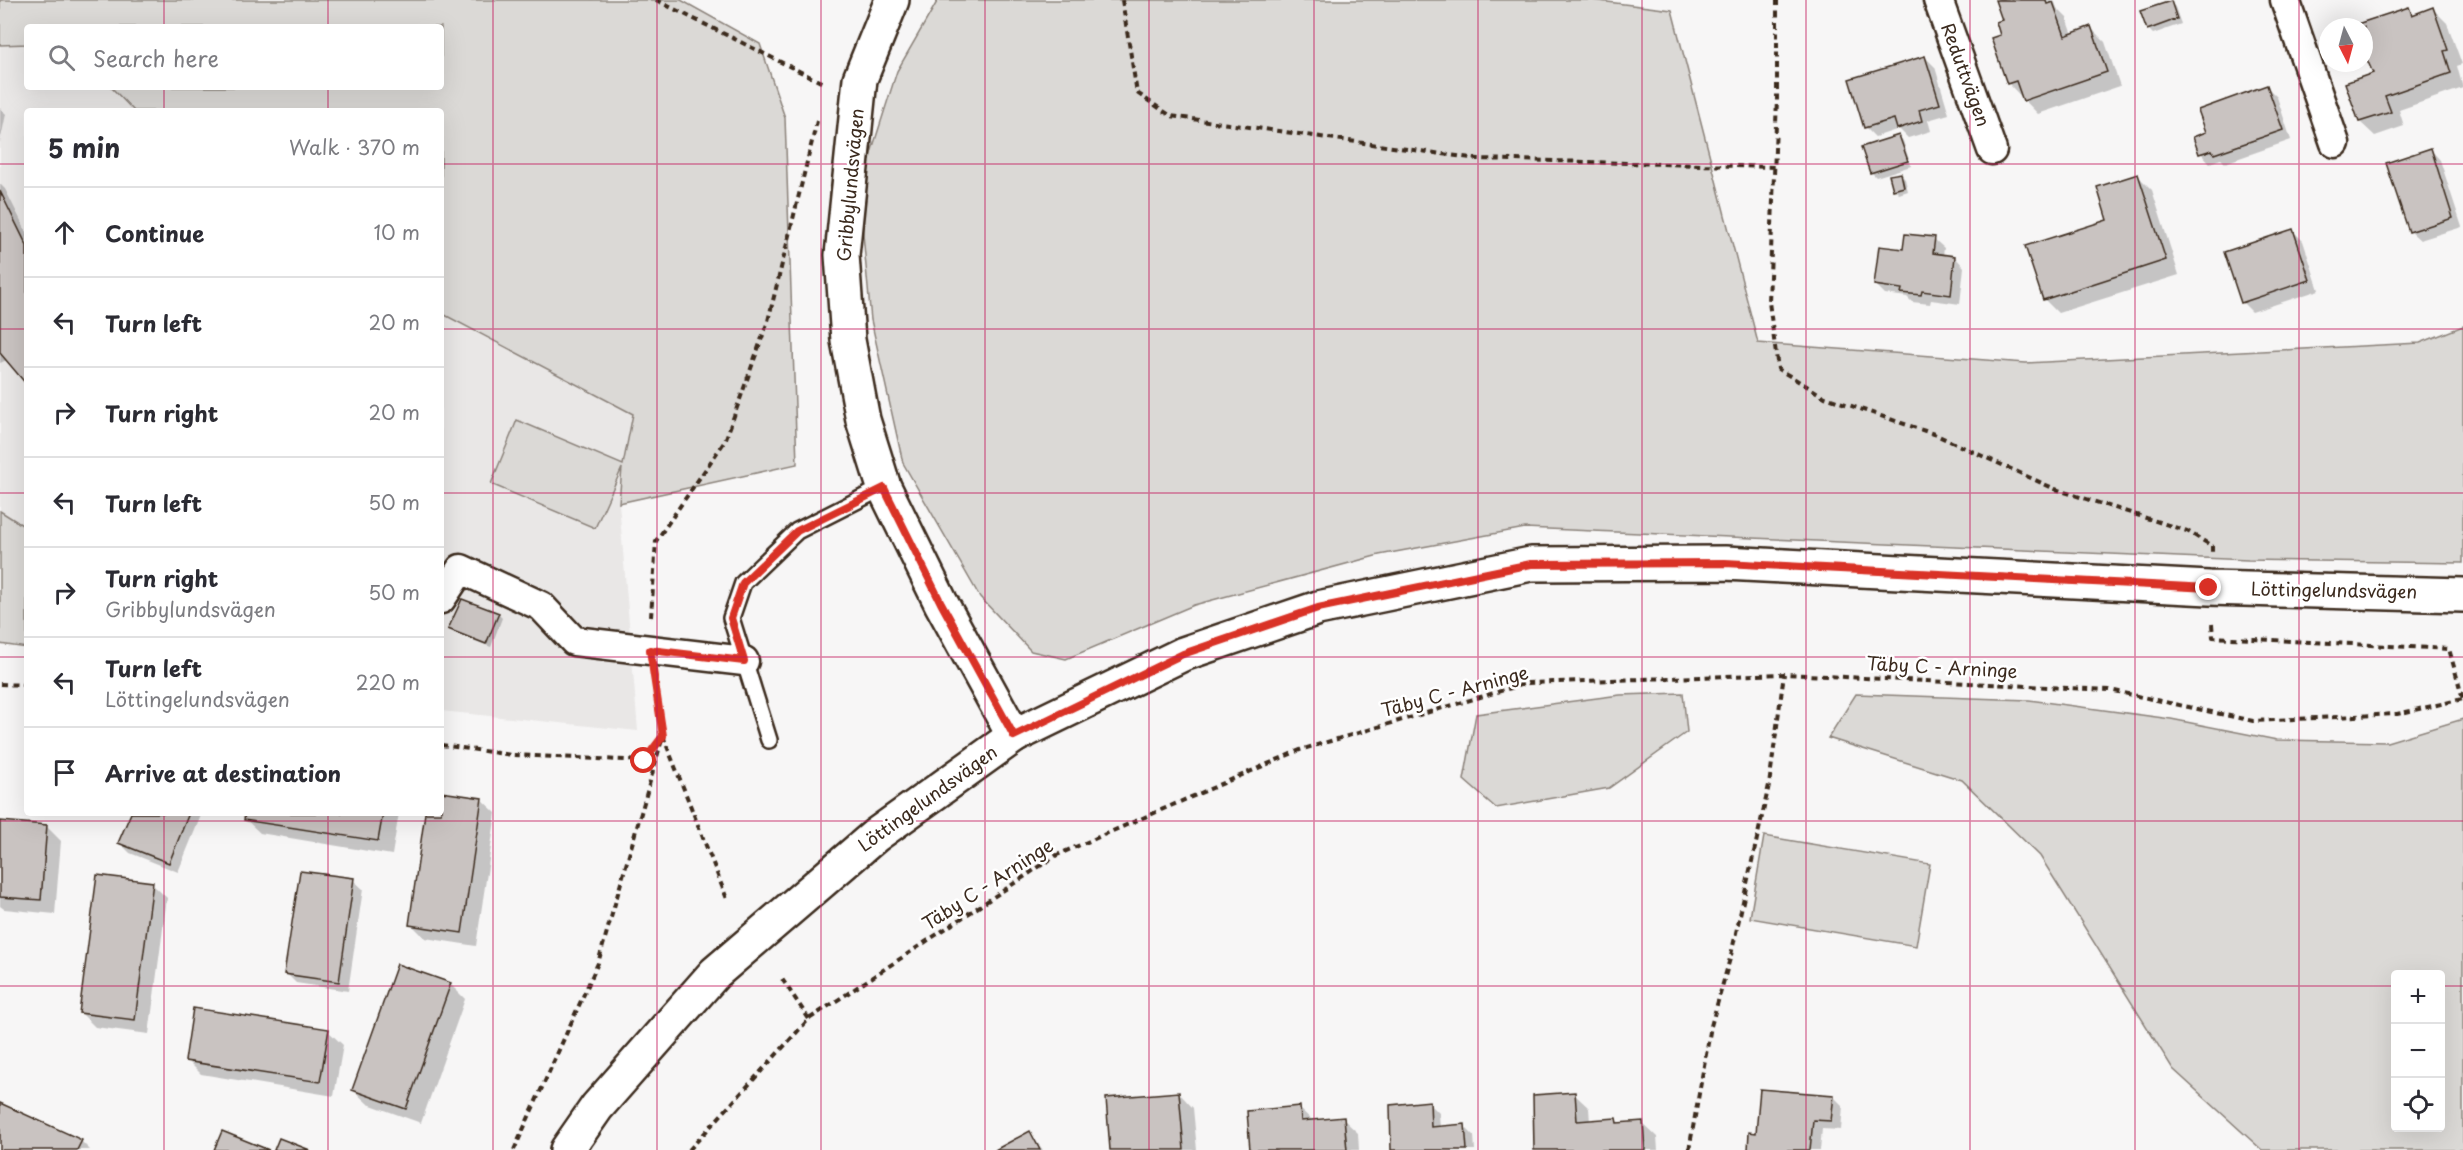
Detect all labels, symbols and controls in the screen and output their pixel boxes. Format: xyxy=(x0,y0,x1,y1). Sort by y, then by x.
north arrow xyxy=(2319,18,2373,72)
street label: Reduttvägen xyxy=(1935,19,1998,130)
search box xyxy=(24,24,444,90)
icon: search xyxy=(45,41,78,74)
text: Search here xyxy=(93,41,219,74)
street label: Gribbylundsvägen xyxy=(829,107,870,263)
text: 5 min xyxy=(48,128,120,167)
text: Walk · 370 m xyxy=(289,132,420,162)
icon: ahead xyxy=(48,216,81,249)
text: Continue xyxy=(105,216,204,249)
text: 10 m xyxy=(373,217,420,247)
icon: left xyxy=(48,306,81,339)
text: Turn left xyxy=(105,306,202,339)
text: 20 m xyxy=(368,307,420,337)
icon: right xyxy=(48,396,81,429)
text: Turn right xyxy=(105,396,218,429)
text: 20 m xyxy=(368,397,420,427)
icon: left xyxy=(48,486,81,519)
text: Turn left xyxy=(105,486,202,519)
text: 50 m xyxy=(368,487,420,517)
text: Turn right xyxy=(105,561,218,594)
route end xyxy=(2195,574,2221,600)
street label: Löttingelundsvägen xyxy=(2251,575,2417,604)
icon: right xyxy=(48,576,81,609)
text: 50 m xyxy=(368,577,420,607)
text: Gribbylundsvägen xyxy=(105,594,276,624)
street label: Täby C - Arninge xyxy=(1866,649,2018,684)
text: Turn left xyxy=(105,651,202,684)
street label: Täby C - Arninge xyxy=(1378,658,1531,723)
icon: left xyxy=(48,666,81,699)
text: 220 m xyxy=(356,667,420,697)
text: Löttingelundsvägen xyxy=(105,684,290,714)
street label: Löttingelundsvägen xyxy=(852,738,1002,858)
route start xyxy=(630,747,656,773)
icon: arrive xyxy=(48,756,81,789)
text: Arrive at destination xyxy=(105,756,341,789)
street label: Täby C - Arninge xyxy=(916,831,1058,936)
map controls xyxy=(2391,970,2445,1132)
button: + xyxy=(2391,970,2445,1024)
button: − xyxy=(2391,1024,2445,1078)
button: locate xyxy=(2391,1078,2445,1132)

